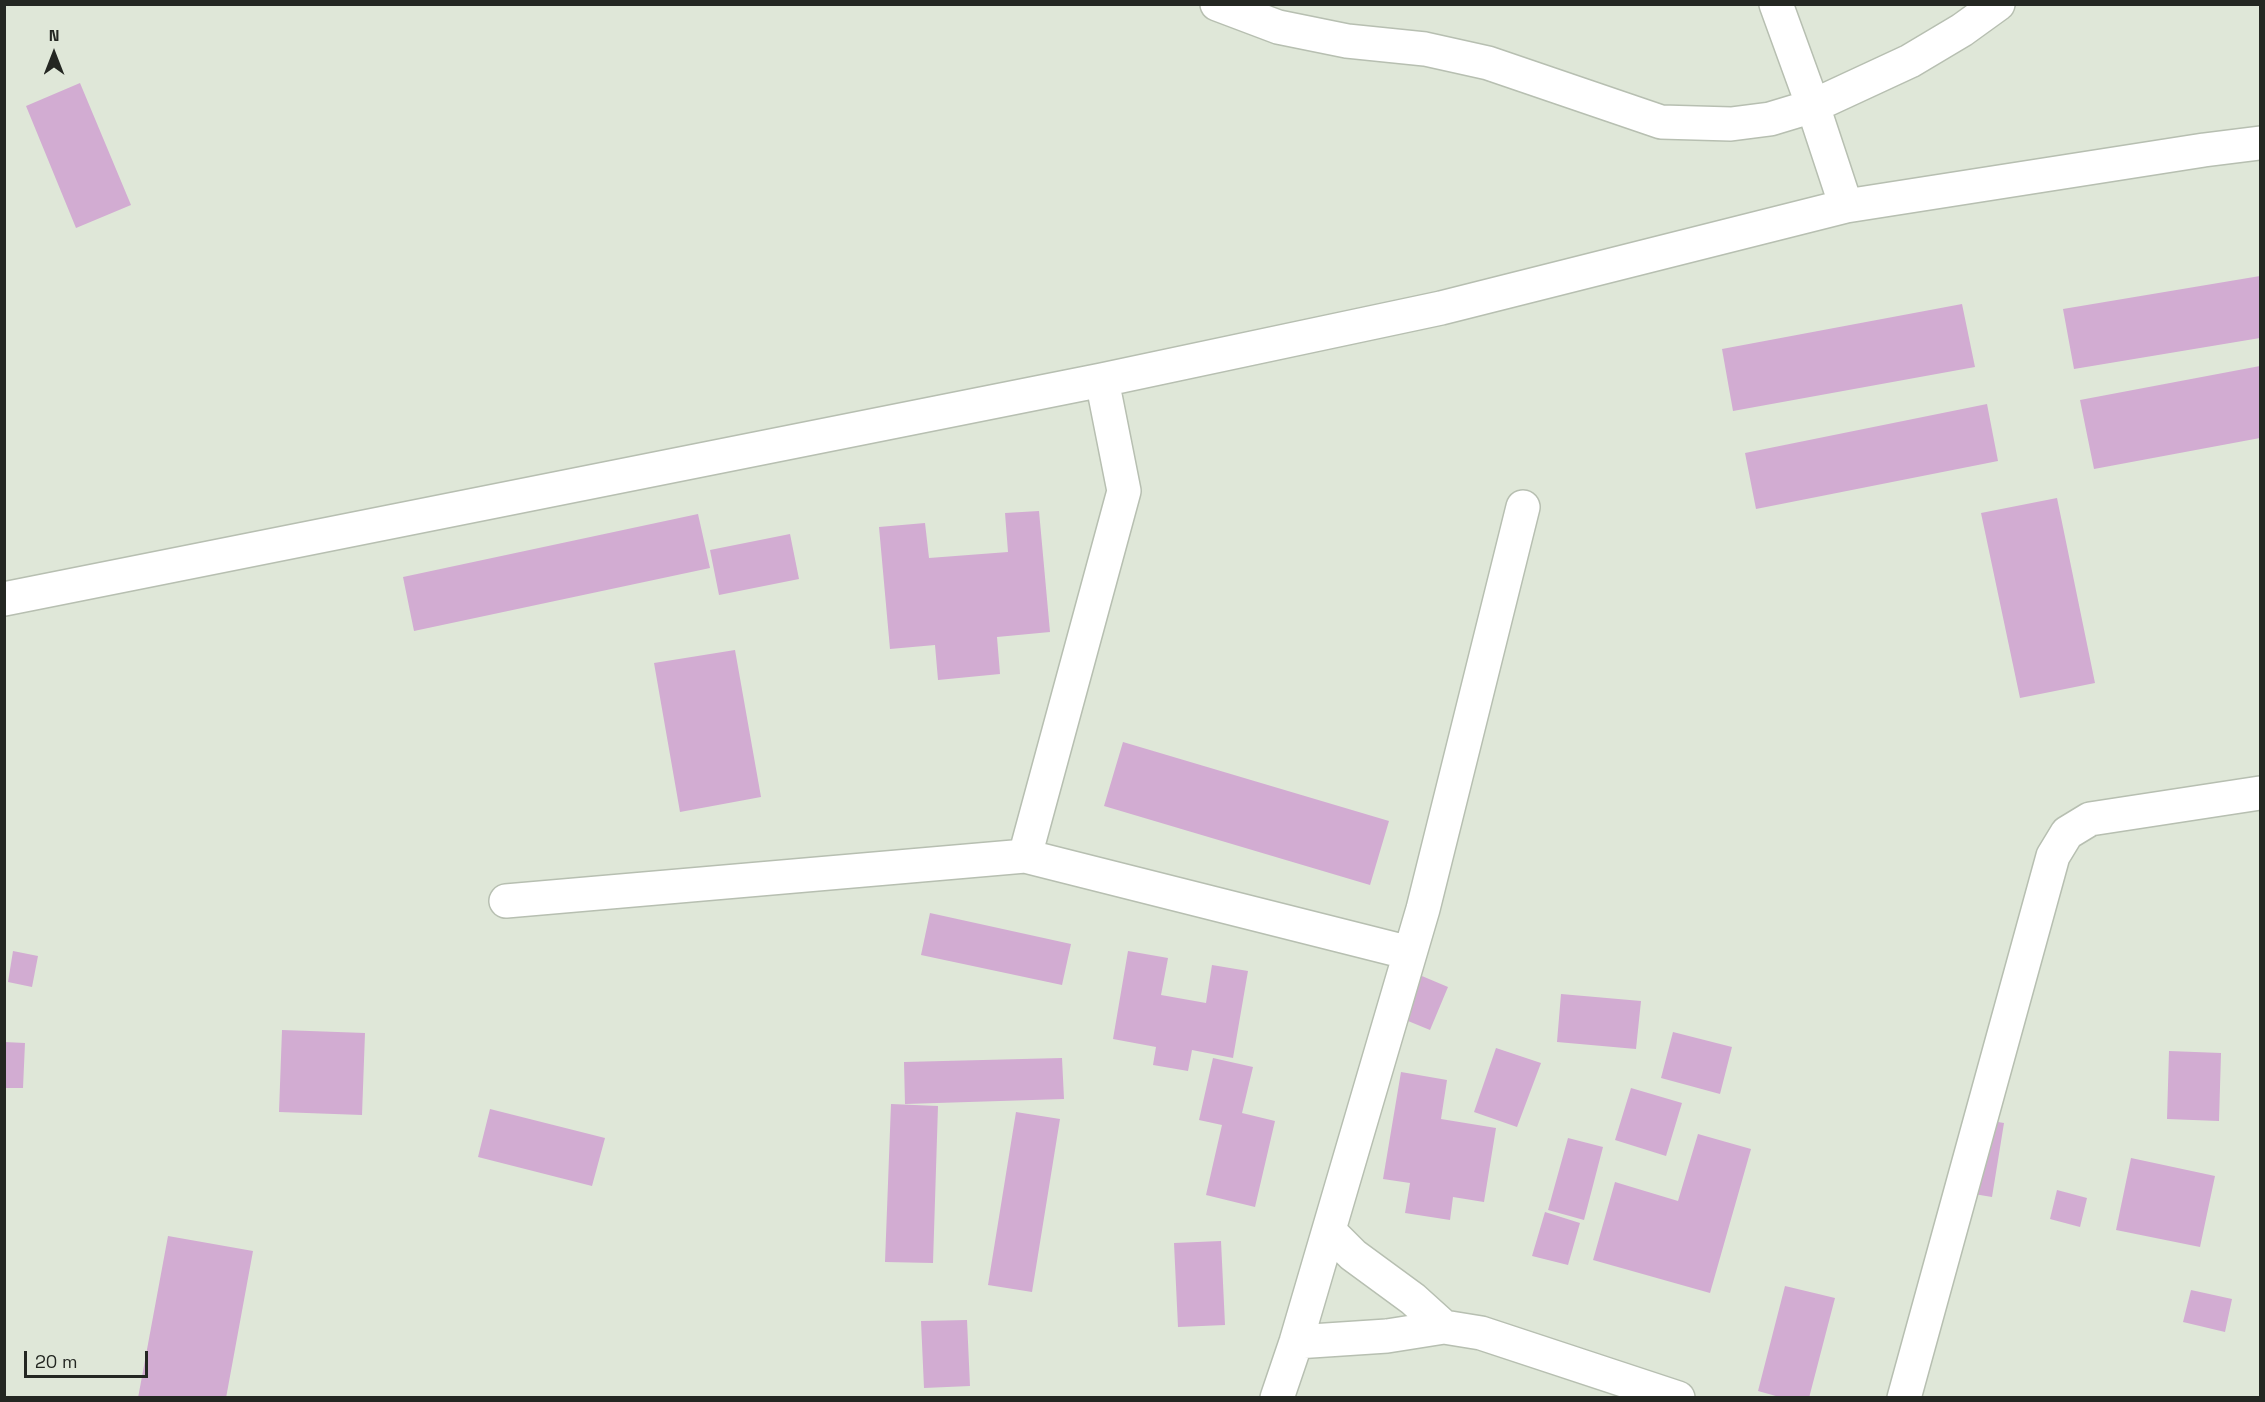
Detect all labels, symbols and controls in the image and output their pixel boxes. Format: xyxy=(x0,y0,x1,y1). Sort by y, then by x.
north arrow xyxy=(24,24,84,84)
text: N xyxy=(49,25,59,46)
scale bar xyxy=(27,1339,152,1377)
text: 20 m xyxy=(35,1350,78,1373)

